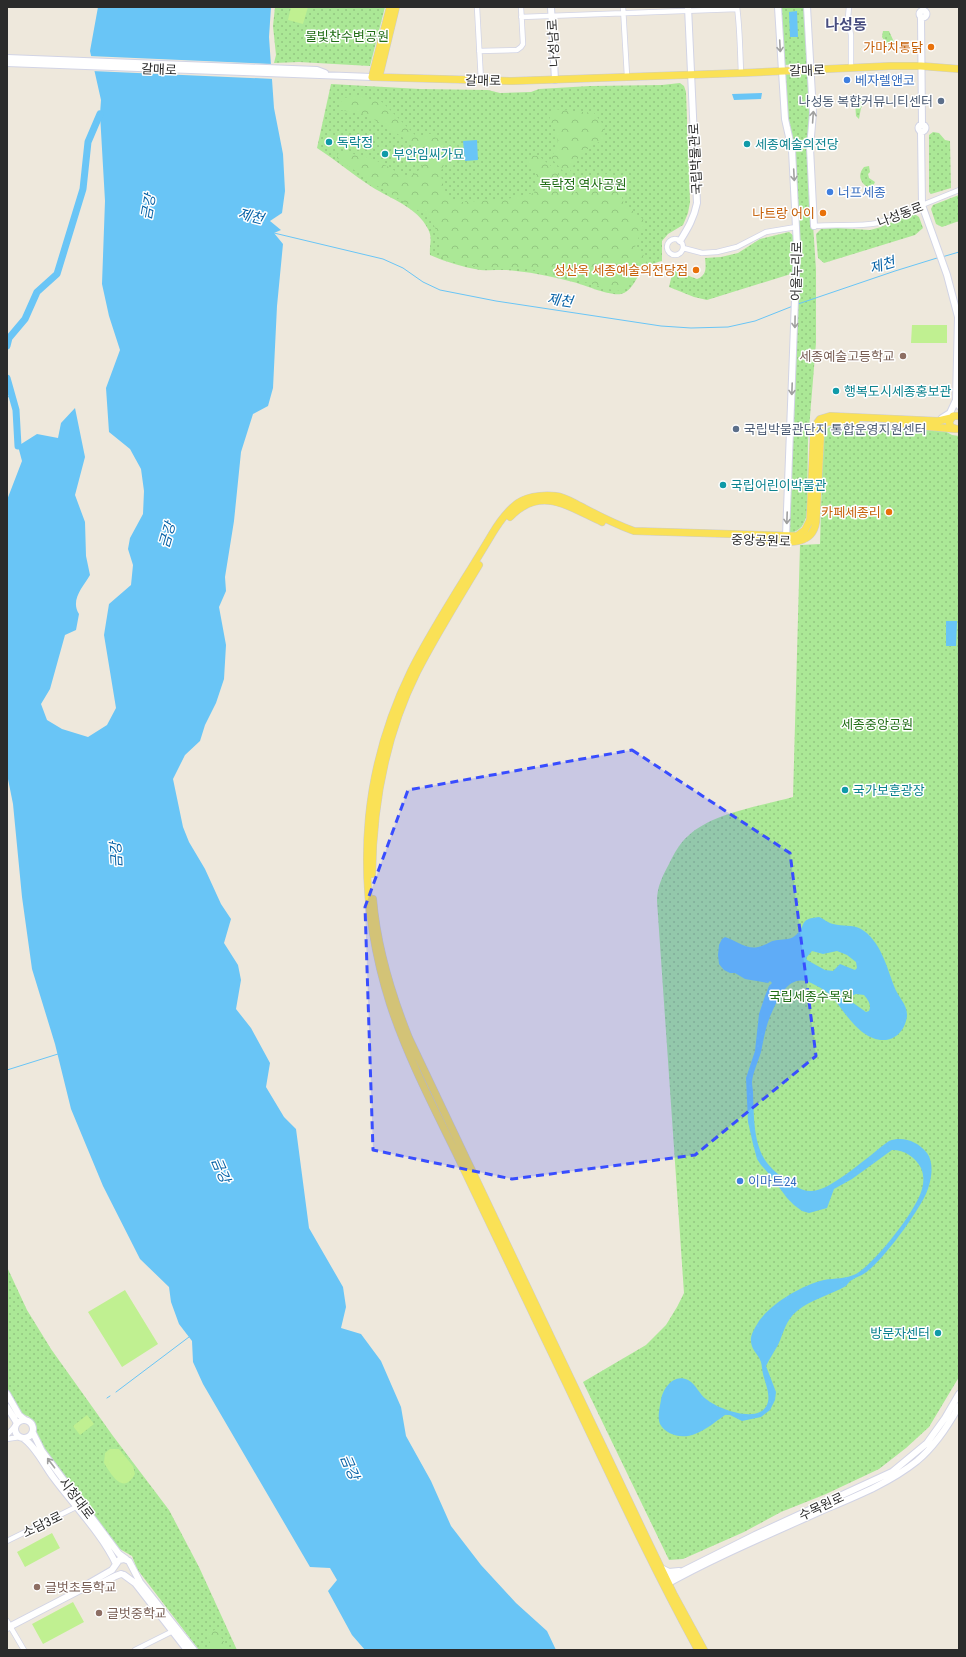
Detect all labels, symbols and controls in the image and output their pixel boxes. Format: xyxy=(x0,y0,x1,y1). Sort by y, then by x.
district label: 나성동 xyxy=(825,16,867,34)
street label: 나성남로 xyxy=(545,19,562,67)
park label: 물빛찬수변공원 xyxy=(305,29,389,44)
one-way arrow xyxy=(777,39,784,52)
place label: 가마치통닭 xyxy=(863,40,923,55)
marker: 가마치통닭 xyxy=(926,42,936,52)
street label: 갈매로 xyxy=(141,61,177,78)
street label: 갈매로 xyxy=(789,62,825,79)
street label: 갈매로 xyxy=(465,73,501,88)
place label: 베자렐앤코 xyxy=(855,73,915,88)
marker: 베자렐앤코 xyxy=(842,75,852,85)
place label: 나성동 복합커뮤니티센터 xyxy=(798,94,933,109)
marker: 나성동 복합커뮤니티센터 xyxy=(936,96,946,106)
one-way arrow xyxy=(809,111,816,124)
street label: 국립박물관로 xyxy=(686,123,705,195)
place label: 독락정 xyxy=(337,135,373,150)
marker: 독락정 xyxy=(324,137,334,147)
place label: 세종예술의전당 xyxy=(755,137,839,152)
marker: 세종예술의전당 xyxy=(742,139,752,149)
place label: 부안임씨가묘 xyxy=(393,147,465,162)
marker: 부안임씨가묘 xyxy=(380,149,390,159)
one-way arrow xyxy=(790,168,797,181)
park label: 독락정 역사공원 xyxy=(540,177,626,192)
place label: 너프세종 xyxy=(838,185,886,200)
marker: 너프세종 xyxy=(825,187,835,197)
water label: 금강 xyxy=(138,191,158,221)
street label: 나성동로 xyxy=(875,199,925,230)
water label: 제천 xyxy=(237,205,267,227)
place label: 나트랑 어이 xyxy=(752,206,815,221)
marker: 나트랑 어이 xyxy=(818,208,828,218)
street label: 어울누리로 xyxy=(788,241,805,301)
water label: 제천 xyxy=(867,253,898,276)
place label: 성산옥 세종예술의전당점 xyxy=(553,263,688,278)
marker: 성산옥 세종예술의전당점 xyxy=(691,265,701,275)
water label: 제천 xyxy=(546,290,575,310)
one-way arrow xyxy=(791,315,798,328)
place label: 세종예술고등학교 xyxy=(799,349,895,364)
marker: 세종예술고등학교 xyxy=(898,351,908,361)
one-way arrow xyxy=(789,382,796,395)
place label: 행복도시세종홍보관 xyxy=(844,384,952,399)
marker: 행복도시세종홍보관 xyxy=(831,386,841,396)
place label: 국립박물관단지 통합운영지원센터 xyxy=(744,422,926,437)
marker: 국립박물관단지 통합운영지원센터 xyxy=(731,424,741,434)
place label: 국립어린이박물관 xyxy=(731,478,827,493)
marker: 국립어린이박물관 xyxy=(718,480,728,490)
place label: 카페세종리 xyxy=(821,505,881,520)
marker: 카페세종리 xyxy=(884,507,894,517)
one-way arrow xyxy=(783,511,791,524)
water label: 금강 xyxy=(156,518,179,550)
street label: 중앙공원로 xyxy=(731,532,791,549)
park label: 세종중앙공원 xyxy=(841,717,913,732)
place label: 국가보훈광장 xyxy=(853,783,925,798)
marker: 국가보훈광장 xyxy=(840,785,850,795)
water label: 금강 xyxy=(107,840,125,868)
park label: 국립세종수목원 xyxy=(769,989,853,1004)
water label: 금강 xyxy=(209,1155,234,1187)
place label: 이마트24 xyxy=(748,1174,797,1189)
marker: 이마트24 xyxy=(735,1176,745,1186)
place label: 방문자센터 xyxy=(870,1326,930,1341)
marker: 방문자센터 xyxy=(933,1328,943,1338)
water label: 금강 xyxy=(338,1452,363,1484)
one-way arrow xyxy=(46,1458,55,1469)
street label: 시청대로 xyxy=(56,1475,97,1522)
street label: 수목원로 xyxy=(796,1490,846,1523)
street label: 소담3로 xyxy=(20,1508,65,1540)
place label: 글벗초등학교 xyxy=(45,1580,117,1595)
marker: 글벗초등학교 xyxy=(32,1582,42,1592)
place label: 글벗중학교 xyxy=(107,1606,167,1621)
marker: 글벗중학교 xyxy=(94,1608,104,1618)

